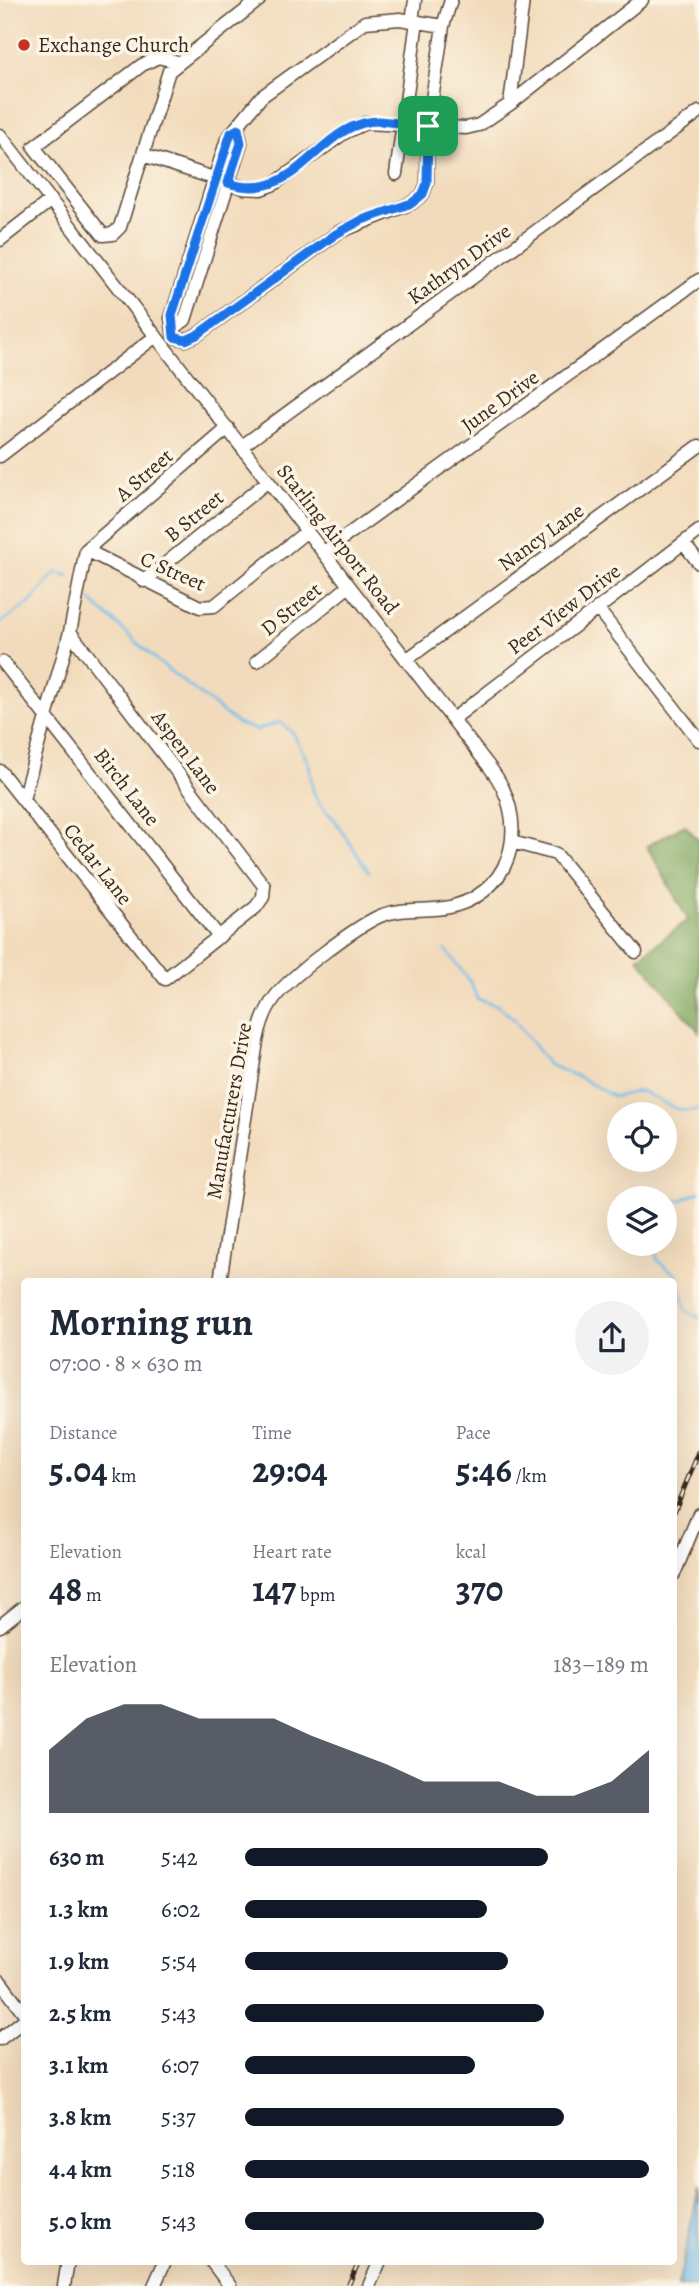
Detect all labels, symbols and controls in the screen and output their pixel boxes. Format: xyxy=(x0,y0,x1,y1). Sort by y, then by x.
place label: Exchange Church xyxy=(38,31,189,59)
marker: Exchange Church xyxy=(16,37,32,53)
pin xyxy=(398,96,458,156)
icon: arrive xyxy=(409,107,447,145)
street label: Kathryn Drive xyxy=(402,217,516,311)
street label: June Drive xyxy=(455,363,545,439)
street label: A Street xyxy=(108,442,179,509)
street label: Starling Airport Road xyxy=(271,458,406,620)
street label: B Street xyxy=(159,484,229,548)
street label: Nancy Lane xyxy=(492,496,590,578)
street label: C Street xyxy=(136,544,210,598)
street label: Peer View Drive xyxy=(502,557,626,661)
street label: D Street xyxy=(255,576,327,642)
street label: Aspen Lane xyxy=(145,704,227,800)
street label: Birch Lane xyxy=(88,742,166,832)
street label: Cedar Lane xyxy=(57,817,139,911)
street label: Manufacturers Drive xyxy=(200,1020,258,1202)
map controls xyxy=(607,1102,677,1256)
button: locate xyxy=(607,1102,677,1172)
button: layers xyxy=(607,1186,677,1256)
text: Morning run xyxy=(49,1296,253,1348)
button: share xyxy=(575,1301,649,1375)
text: 07:00 · 8 × 630 m xyxy=(49,1348,203,1379)
text: Distance xyxy=(49,1420,117,1446)
text: Time xyxy=(252,1420,292,1446)
text: Pace xyxy=(456,1420,491,1446)
text: 5.04 xyxy=(49,1446,108,1494)
text: 29:04 xyxy=(252,1446,328,1494)
text: 5:46 xyxy=(456,1446,512,1494)
text: km xyxy=(108,1463,137,1489)
text: /km xyxy=(512,1463,547,1489)
text: Elevation xyxy=(49,1539,122,1565)
text: Heart rate xyxy=(252,1539,332,1565)
text: kcal xyxy=(456,1539,486,1565)
text: 48 xyxy=(49,1565,82,1613)
text: 147 xyxy=(252,1565,296,1613)
text: 370 xyxy=(456,1565,503,1613)
text: m xyxy=(82,1582,102,1608)
text: bpm xyxy=(296,1582,336,1608)
text: Elevation xyxy=(49,1649,137,1680)
text: 183–189 m xyxy=(553,1649,649,1680)
text: 630 m xyxy=(49,1842,104,1873)
text: 5:42 xyxy=(161,1842,198,1873)
text: 1.3 km xyxy=(49,1894,109,1925)
text: 6:02 xyxy=(161,1894,200,1925)
text: 1.9 km xyxy=(49,1946,109,1977)
text: 5:54 xyxy=(161,1946,197,1977)
text: 2.5 km xyxy=(49,1998,111,2029)
text: 5:43 xyxy=(161,1998,196,2029)
text: 3.1 km xyxy=(49,2050,109,2081)
text: 6:07 xyxy=(161,2050,199,2081)
text: 3.8 km xyxy=(49,2102,111,2133)
text: 5:37 xyxy=(161,2102,196,2133)
text: 4.4 km xyxy=(49,2154,112,2185)
text: 5:18 xyxy=(161,2154,195,2185)
text: 5.0 km xyxy=(49,2206,112,2237)
text: 5:43 xyxy=(161,2206,196,2237)

